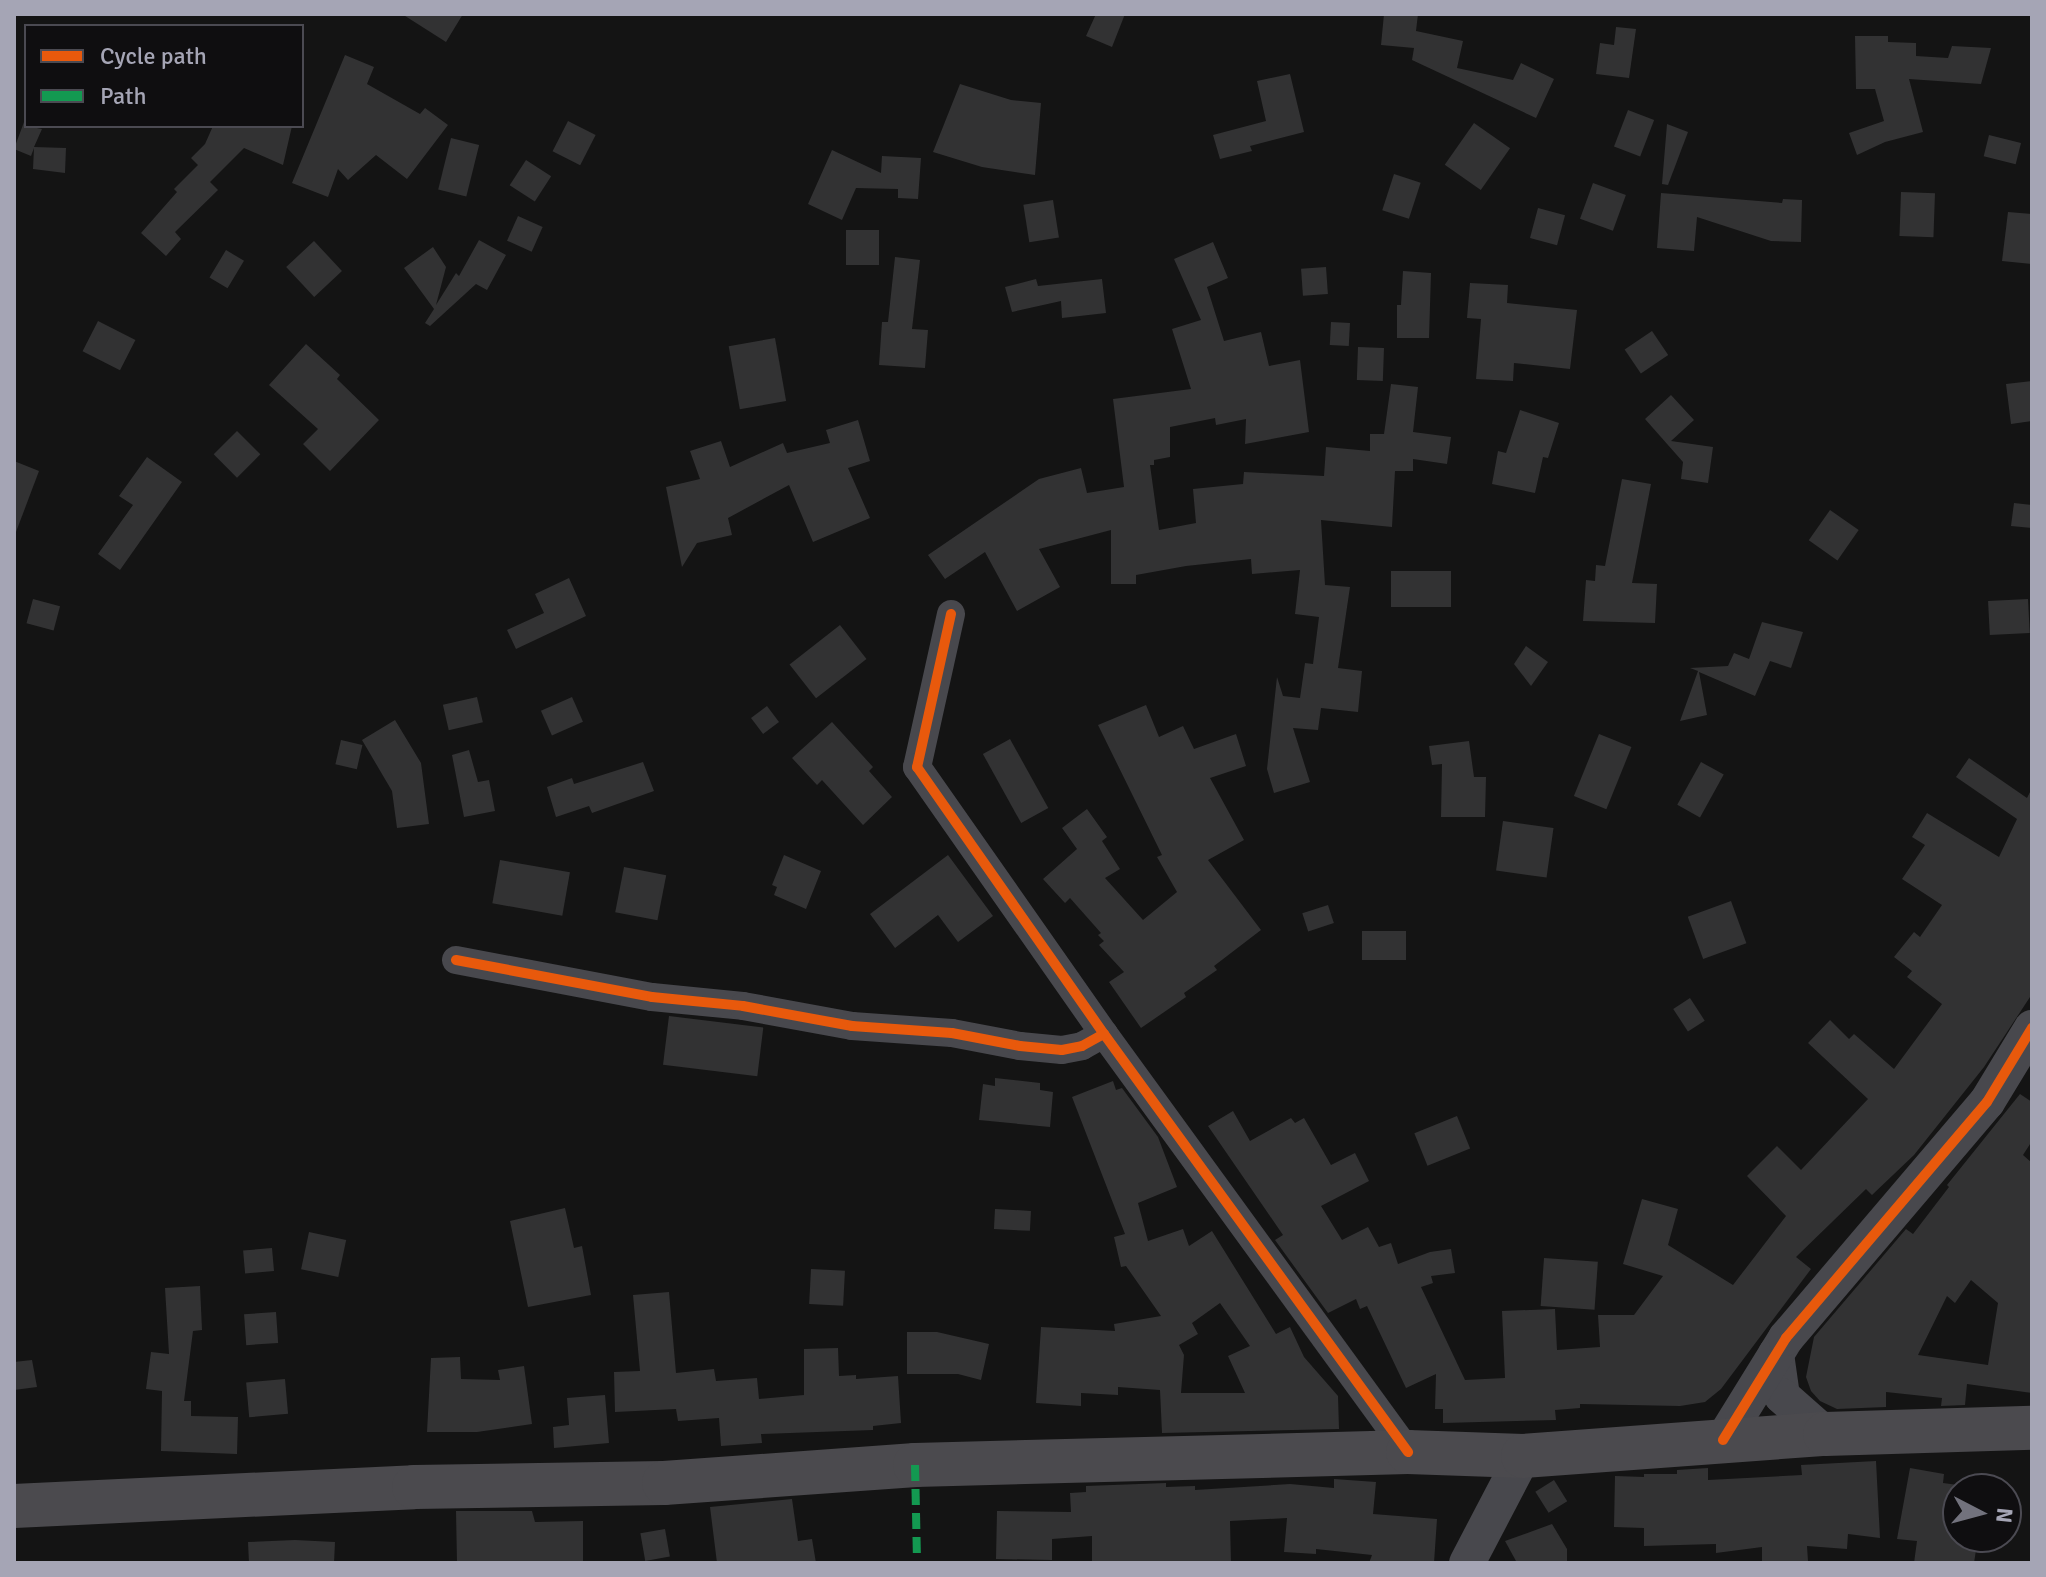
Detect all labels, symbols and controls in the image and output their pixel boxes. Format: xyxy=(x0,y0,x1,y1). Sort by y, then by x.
legend xyxy=(24,24,304,128)
text: Cycle path xyxy=(100,41,207,71)
text: Path xyxy=(100,81,146,111)
north arrow xyxy=(1942,1473,2022,1553)
text: N xyxy=(1990,1506,2019,1524)

